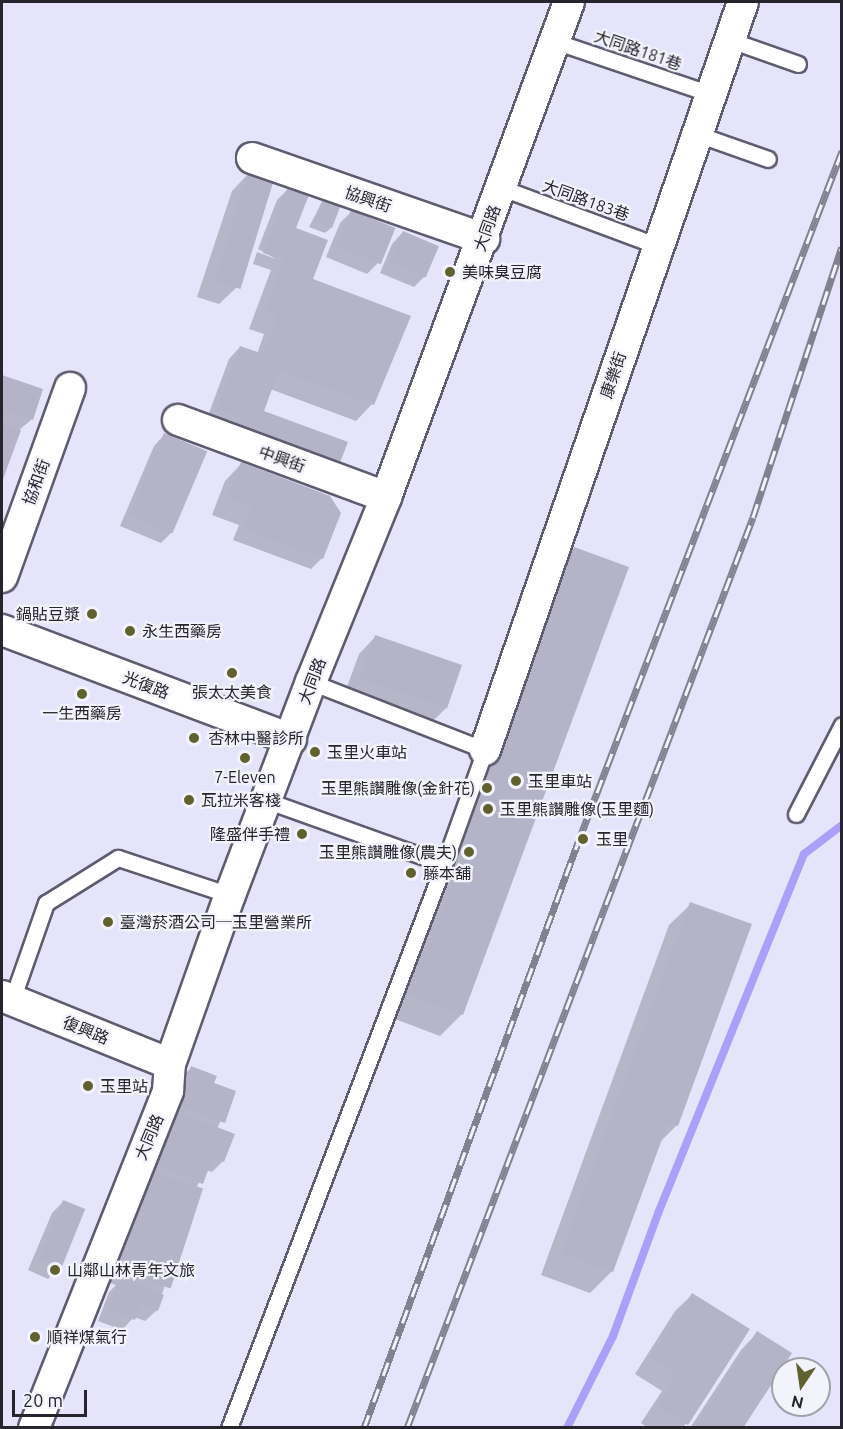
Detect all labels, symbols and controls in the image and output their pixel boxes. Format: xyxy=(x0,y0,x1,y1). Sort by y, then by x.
street label: 大同路181巷 xyxy=(592,26,684,74)
street label: 大同路183巷 xyxy=(540,175,632,225)
street label: 協興街 xyxy=(342,182,394,216)
street label: 大同路 xyxy=(470,202,504,254)
place label: 美味臭豆腐 xyxy=(462,262,542,282)
marker: 美味臭豆腐 xyxy=(443,265,457,279)
street label: 康樂街 xyxy=(596,349,630,401)
street label: 中興街 xyxy=(256,442,308,476)
street label: 協和街 xyxy=(19,456,53,508)
place label: 鍋貼豆漿 xyxy=(16,604,80,624)
marker: 鍋貼豆漿 xyxy=(85,607,99,621)
place label: 永生西藥房 xyxy=(142,621,222,641)
marker: 永生西藥房 xyxy=(123,624,137,638)
street label: 大同路 xyxy=(294,655,330,707)
marker: 張太太美食 xyxy=(225,666,239,680)
street label: 光復路 xyxy=(120,667,172,703)
place label: 張太太美食 xyxy=(192,682,272,702)
marker: 一生西藥房 xyxy=(75,687,89,701)
place label: 一生西藥房 xyxy=(42,703,122,723)
place label: 杏林中醫診所 xyxy=(208,728,304,748)
marker: 杏林中醫診所 xyxy=(185,729,203,747)
place label: 玉里火車站 xyxy=(327,742,407,762)
marker: 玉里火車站 xyxy=(308,745,322,759)
marker: 7-Eleven xyxy=(238,751,252,765)
place label: 7-Eleven xyxy=(214,767,276,787)
place label: 玉里車站 xyxy=(528,771,592,791)
marker: 玉里車站 xyxy=(509,774,523,788)
place label: 玉里熊讚雕像(金針花) xyxy=(321,778,475,798)
marker: 玉里熊讚雕像(金針花) xyxy=(480,781,494,795)
place label: 瓦拉米客棧 xyxy=(201,790,281,810)
marker: 瓦拉米客棧 xyxy=(182,793,196,807)
place label: 玉里熊讚雕像(玉里麵) xyxy=(500,799,654,819)
marker: 玉里熊讚雕像(玉里麵) xyxy=(481,802,495,816)
place label: 隆盛伴手禮 xyxy=(210,824,290,844)
marker: 隆盛伴手禮 xyxy=(295,827,309,841)
place label: 玉里 xyxy=(596,829,628,849)
marker: 玉里 xyxy=(574,830,592,848)
place label: 玉里熊讚雕像(農夫) xyxy=(319,842,457,862)
marker: 玉里熊讚雕像(農夫) xyxy=(462,845,476,859)
place label: 藤本舖 xyxy=(423,863,471,883)
marker: 藤本舖 xyxy=(404,866,418,880)
place label: 臺灣菸酒公司─玉里營業所 xyxy=(120,912,312,932)
marker: 臺灣菸酒公司─玉里營業所 xyxy=(101,915,115,929)
street label: 復興路 xyxy=(60,1012,112,1048)
place label: 玉里站 xyxy=(100,1076,148,1096)
marker: 玉里站 xyxy=(81,1079,95,1093)
street label: 大同路 xyxy=(131,1111,167,1163)
place label: 山鄰山林青年文旅 xyxy=(67,1260,195,1280)
marker: 山鄰山林青年文旅 xyxy=(48,1263,62,1277)
place label: 順祥煤氣行 xyxy=(47,1327,127,1347)
marker: 順祥煤氣行 xyxy=(28,1330,42,1344)
north arrow xyxy=(771,1357,831,1417)
scale bar xyxy=(15,1378,90,1416)
text: 20 m xyxy=(23,1390,63,1410)
text: N xyxy=(790,1392,805,1413)

